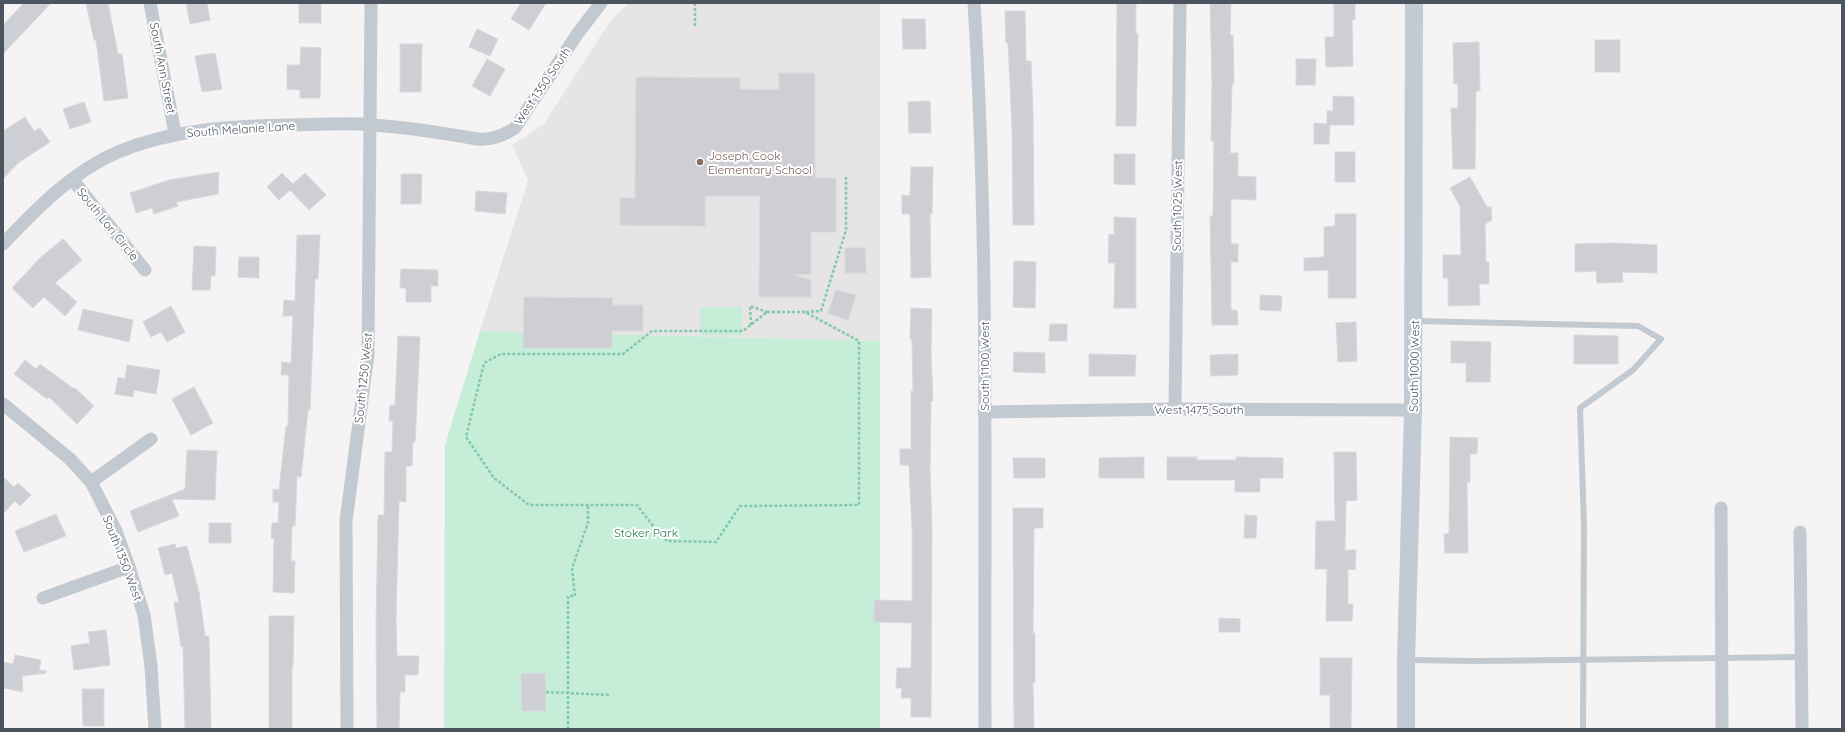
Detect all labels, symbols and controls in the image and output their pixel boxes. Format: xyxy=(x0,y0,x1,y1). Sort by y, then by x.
street label: South Ann Street xyxy=(147,21,179,115)
street label: West 1350 South xyxy=(510,44,574,128)
street label: South Melanie Lane xyxy=(186,118,296,140)
place label: Joseph Cook Elementary School xyxy=(708,148,812,177)
marker: Joseph Cook Elementary School xyxy=(695,157,705,167)
street label: South 1025 West xyxy=(1169,160,1185,252)
street label: South Lori Circle xyxy=(74,185,142,264)
street label: South 1000 West xyxy=(1406,320,1422,412)
street label: South 1100 West xyxy=(977,321,992,411)
street label: South 1250 West xyxy=(351,332,375,424)
street label: West 1475 South xyxy=(1154,402,1244,417)
street label: South 1350 West xyxy=(100,513,146,603)
park label: Stoker Park xyxy=(614,525,678,540)

